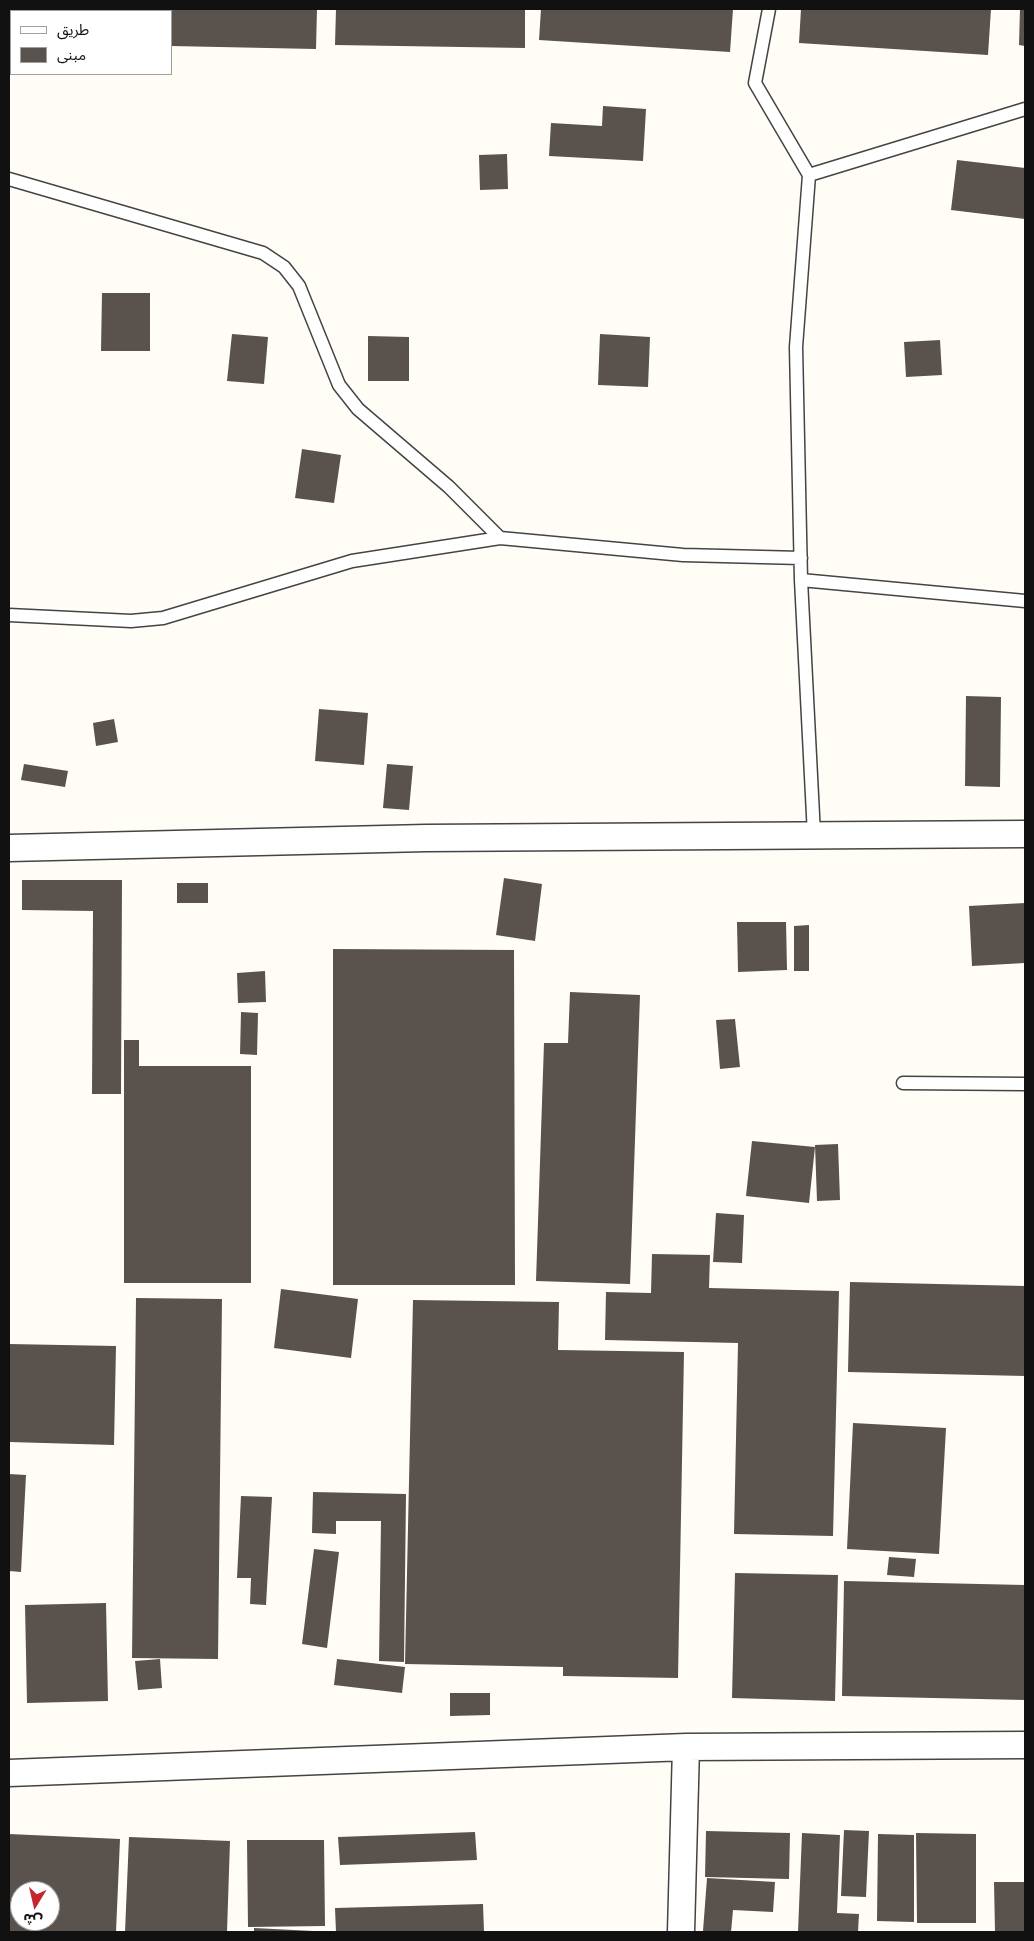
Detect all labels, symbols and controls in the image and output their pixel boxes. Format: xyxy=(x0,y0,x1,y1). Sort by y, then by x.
legend xyxy=(10,10,172,75)
text: طريق xyxy=(57,20,89,39)
text: مبنى xyxy=(57,45,86,64)
north arrow xyxy=(10,1881,60,1931)
text: ش xyxy=(22,1909,44,1930)

